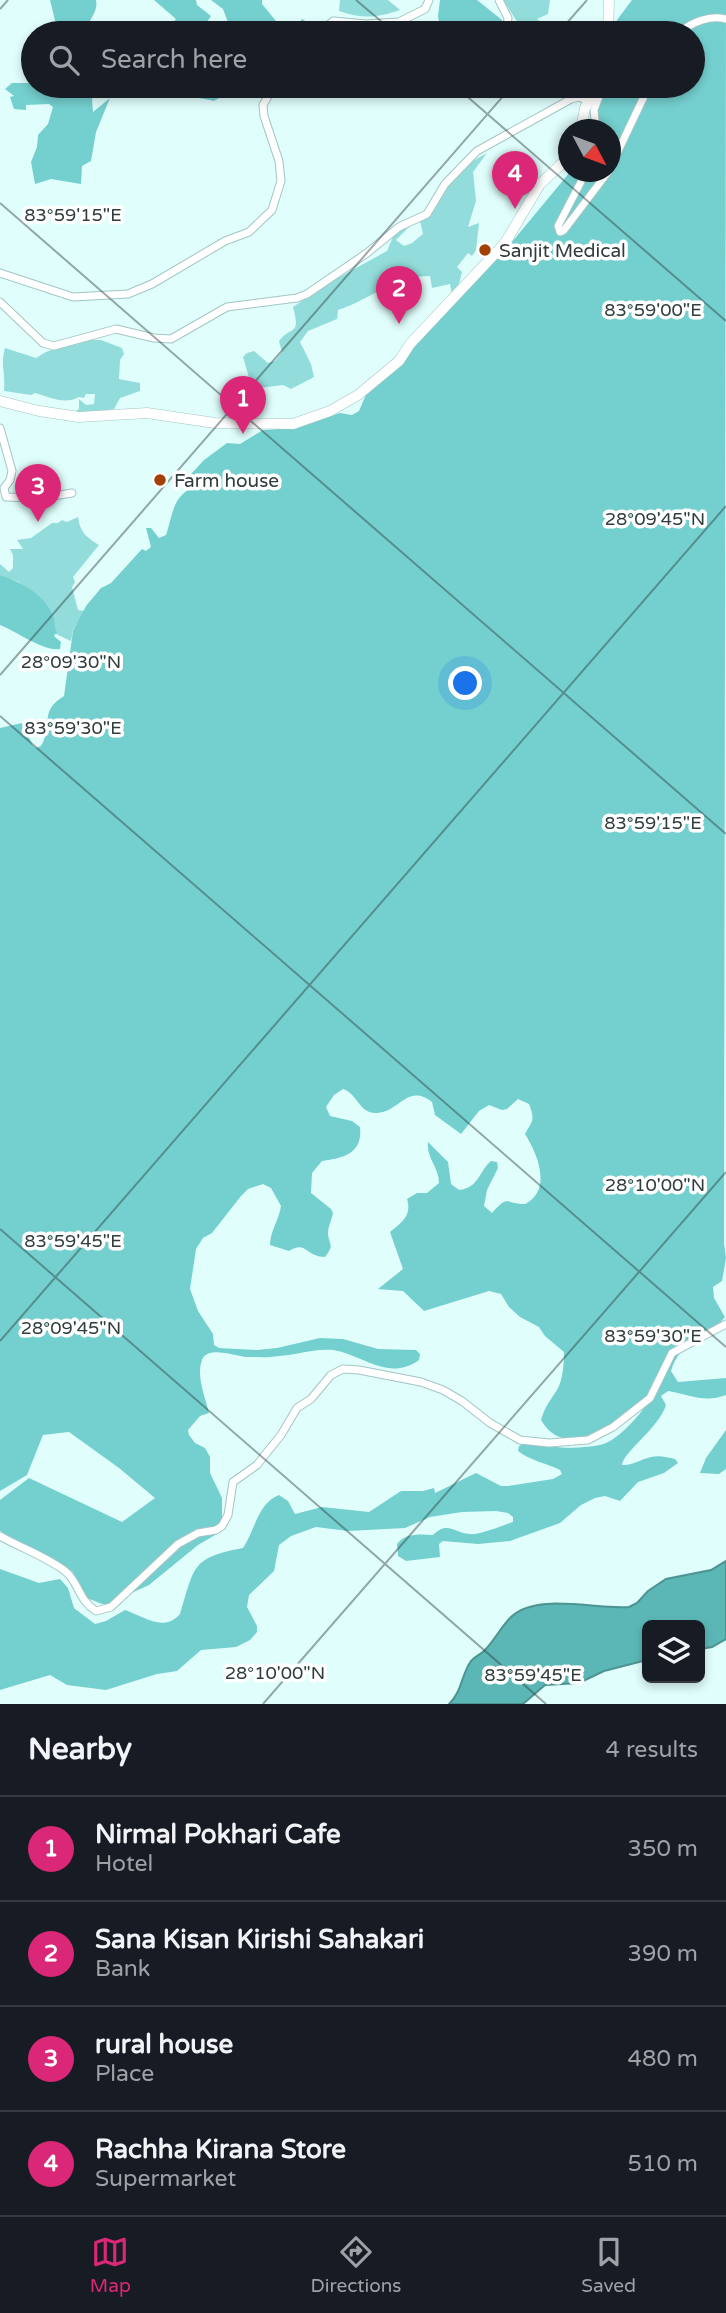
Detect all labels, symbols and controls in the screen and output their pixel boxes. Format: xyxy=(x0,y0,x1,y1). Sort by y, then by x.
search box xyxy=(21,21,705,98)
icon: search xyxy=(45,41,83,79)
text: Search here xyxy=(101,44,247,75)
north arrow xyxy=(558,119,621,182)
pin: 4 xyxy=(492,151,538,209)
text: 83°59'15"E xyxy=(24,204,122,226)
place label: Sanjit Medical xyxy=(499,240,626,262)
marker: Sanjit Medical xyxy=(477,242,493,258)
pin: 2 xyxy=(376,266,422,324)
text: 83°59'00"E xyxy=(604,299,702,321)
pin: 1 xyxy=(220,376,266,434)
pin: 3 xyxy=(15,464,61,522)
place label: Farm house xyxy=(174,470,279,492)
marker: Farm house xyxy=(152,472,168,488)
text: 28°09'45"N xyxy=(605,508,705,530)
text: 28°09'30"N xyxy=(21,651,121,673)
your location xyxy=(448,666,482,700)
text: 83°59'30"E xyxy=(24,717,122,739)
text: 83°59'15"E xyxy=(604,812,702,834)
text: 28°10'00"N xyxy=(605,1174,705,1196)
text: 83°59'45"E xyxy=(24,1230,122,1252)
text: 28°09'45"N xyxy=(21,1317,121,1339)
text: 83°59'30"E xyxy=(604,1325,702,1347)
map controls xyxy=(642,1620,705,1683)
button: layers xyxy=(642,1620,705,1683)
text: 28°10'00"N xyxy=(225,1662,325,1684)
text: 83°59'45"E xyxy=(484,1664,582,1686)
text: Nearby xyxy=(28,1731,132,1768)
text: 4 results xyxy=(605,1736,698,1764)
text: Nirmal Pokhari Cafe xyxy=(95,1819,341,1850)
text: 1 xyxy=(44,1835,58,1863)
text: 350 m xyxy=(628,1835,698,1863)
text: Hotel xyxy=(95,1850,153,1878)
text: Sana Kisan Kirishi Sahakari xyxy=(95,1924,424,1955)
text: 2 xyxy=(44,1940,58,1968)
text: 390 m xyxy=(628,1940,698,1968)
text: Bank xyxy=(95,1955,150,1983)
text: rural house xyxy=(95,2029,233,2060)
text: 3 xyxy=(44,2045,58,2073)
text: 480 m xyxy=(628,2045,698,2073)
text: Place xyxy=(95,2060,154,2088)
text: Rachha Kirana Store xyxy=(95,2134,346,2165)
text: 4 xyxy=(44,2150,58,2178)
text: 510 m xyxy=(628,2150,698,2178)
text: Supermarket xyxy=(95,2165,236,2193)
tab: Map xyxy=(90,2233,131,2297)
tab: Directions xyxy=(311,2233,402,2297)
tab: Saved xyxy=(581,2233,636,2297)

